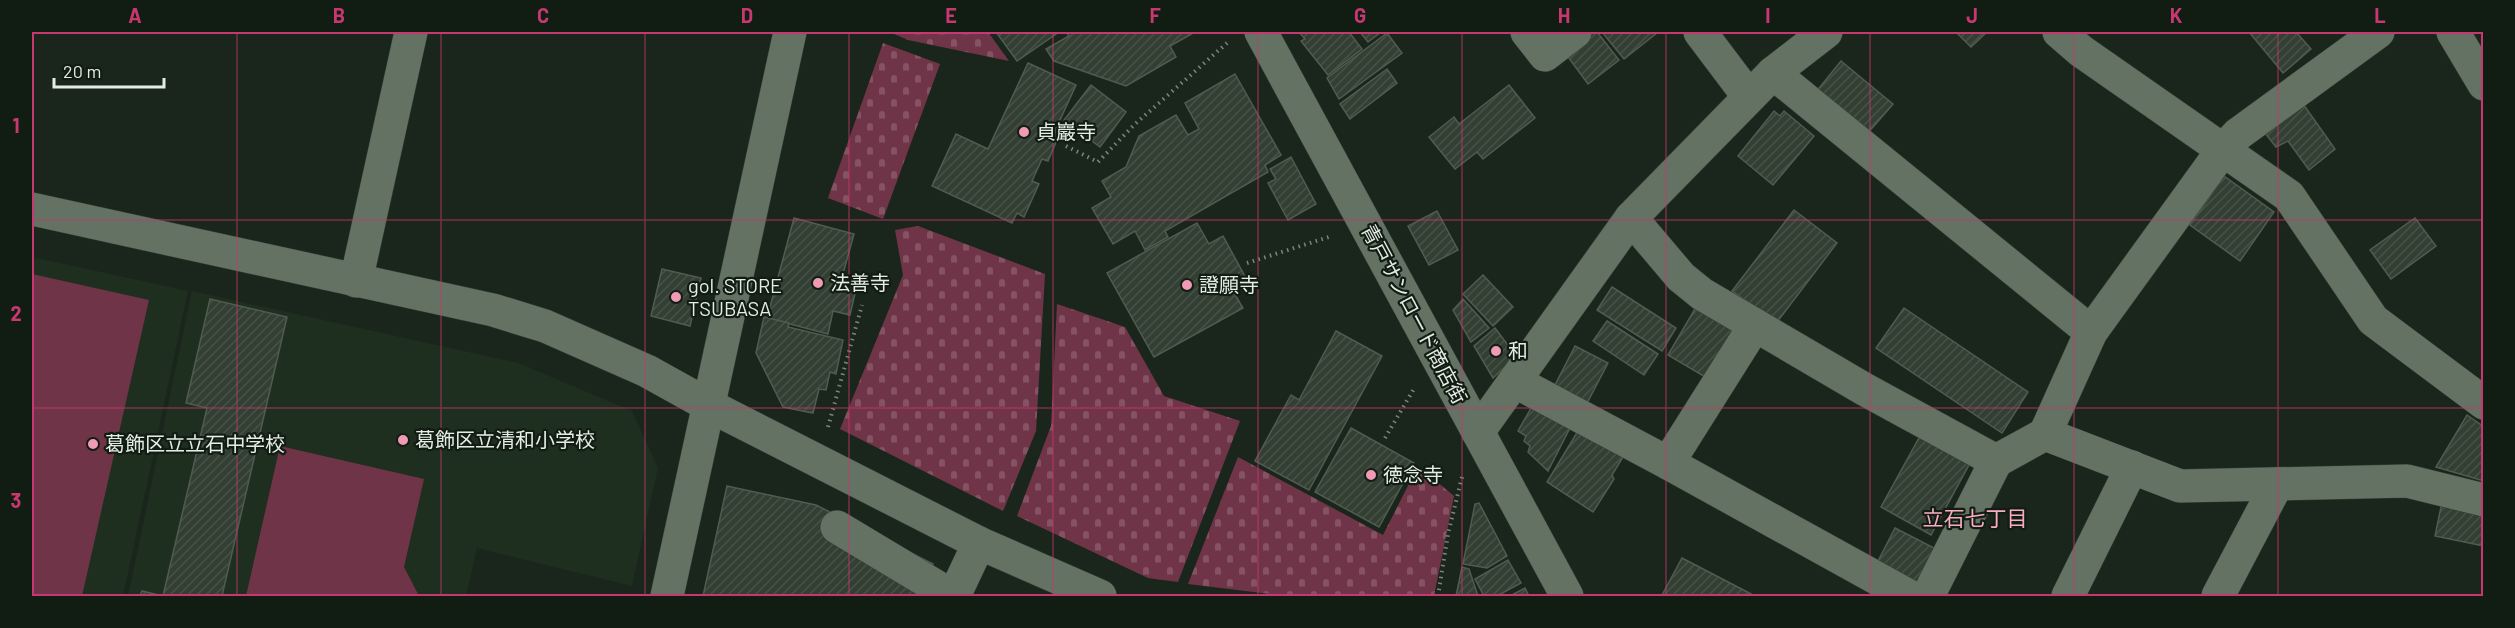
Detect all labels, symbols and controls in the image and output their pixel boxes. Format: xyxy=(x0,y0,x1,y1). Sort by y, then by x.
text: A xyxy=(128,3,142,27)
text: B xyxy=(333,3,345,27)
text: C xyxy=(537,3,549,27)
text: D xyxy=(741,3,753,27)
text: E xyxy=(945,3,957,27)
text: F xyxy=(1149,3,1161,27)
text: G xyxy=(1354,3,1366,27)
text: H xyxy=(1558,3,1570,27)
text: I xyxy=(1765,3,1771,27)
text: J xyxy=(1966,3,1978,27)
text: K xyxy=(2170,3,2183,27)
text: L xyxy=(2374,3,2386,27)
scale bar xyxy=(54,51,164,89)
text: 20 m xyxy=(63,60,101,82)
text: 1 xyxy=(12,113,20,137)
place label: 貞巖寺 xyxy=(1036,119,1096,143)
marker: 貞巖寺 xyxy=(1017,125,1031,139)
street label: 青戸サンロード商店街 xyxy=(1357,220,1472,407)
place label: 法善寺 xyxy=(830,270,890,294)
place label: 證願寺 xyxy=(1199,272,1259,296)
place label: gol. STORE TSUBASA xyxy=(688,273,782,320)
marker: 法善寺 xyxy=(811,276,825,290)
marker: 證願寺 xyxy=(1180,278,1194,292)
marker: gol. STORE TSUBASA xyxy=(669,290,683,304)
text: 2 xyxy=(10,301,22,325)
place label: 和 xyxy=(1508,338,1528,362)
marker: 和 xyxy=(1489,344,1503,358)
place label: 葛飾区立清和小学校 xyxy=(415,427,595,451)
place label: 葛飾区立立石中学校 xyxy=(105,431,285,455)
marker: 葛飾区立清和小学校 xyxy=(396,433,410,447)
marker: 葛飾区立立石中学校 xyxy=(86,437,100,451)
place label: 徳念寺 xyxy=(1383,462,1443,486)
marker: 徳念寺 xyxy=(1364,468,1378,482)
text: 3 xyxy=(11,488,21,512)
district label: 立石七丁目 xyxy=(1923,505,2028,530)

